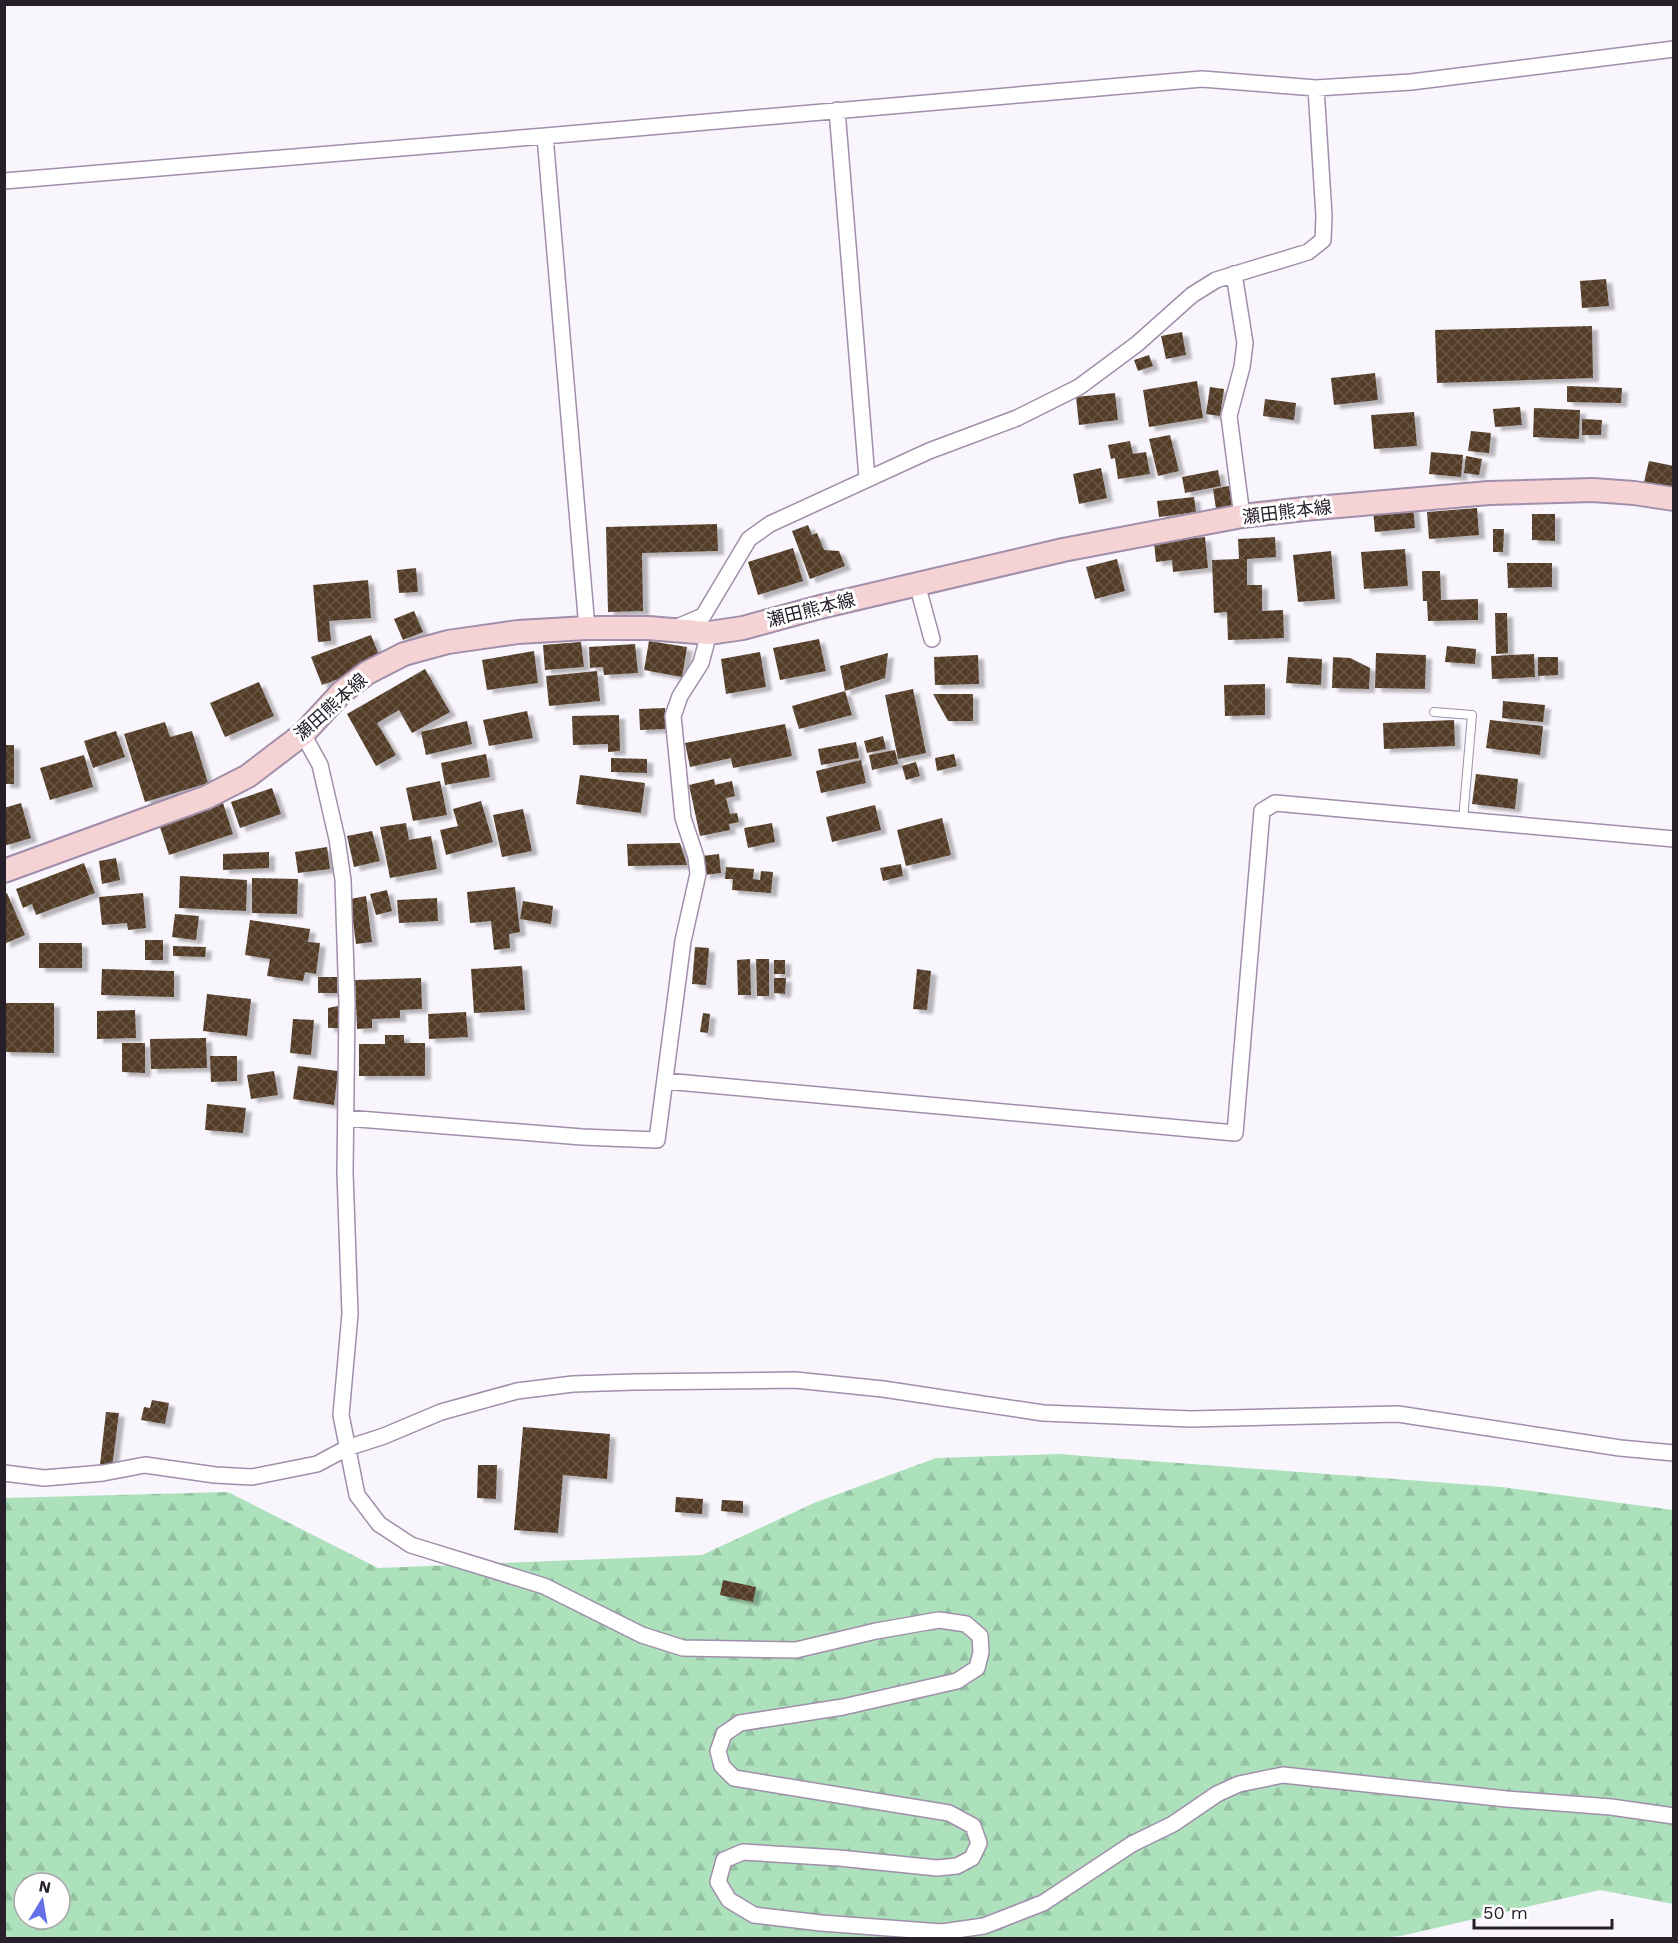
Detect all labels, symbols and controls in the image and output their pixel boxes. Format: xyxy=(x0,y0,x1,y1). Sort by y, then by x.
street label: 瀬田熊本線 xyxy=(1241,496,1333,527)
street label: 瀬田熊本線 xyxy=(765,588,857,631)
street label: 瀬田熊本線 xyxy=(290,669,371,745)
north arrow xyxy=(12,1871,72,1931)
text: N xyxy=(37,1876,52,1897)
scale bar xyxy=(1474,1892,1612,1930)
text: 50 m xyxy=(1483,1902,1528,1923)

